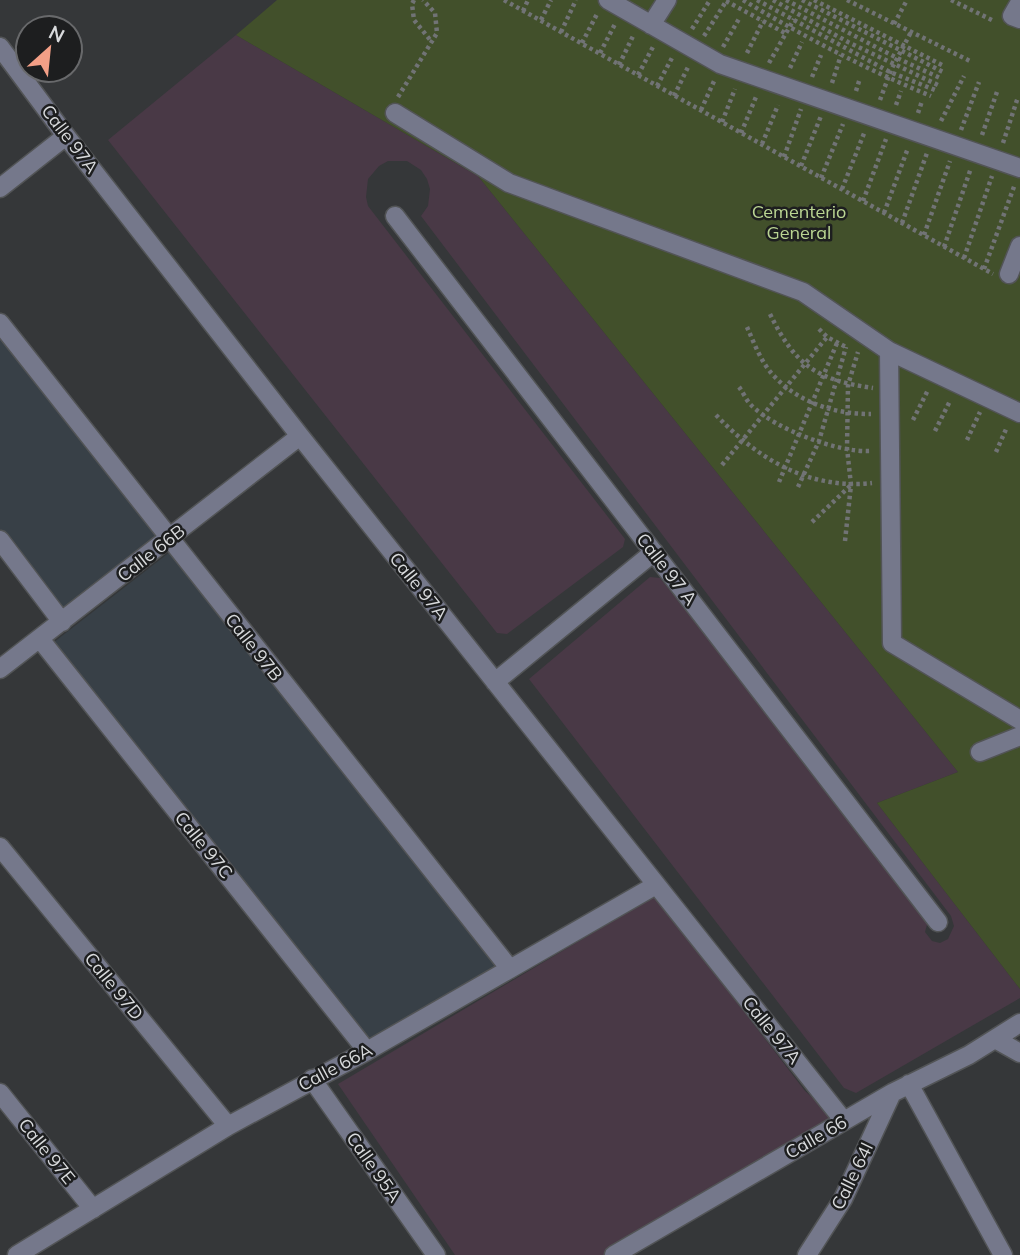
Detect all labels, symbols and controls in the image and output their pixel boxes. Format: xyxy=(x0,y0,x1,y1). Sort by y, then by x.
north arrow xyxy=(14,14,84,84)
text: N xyxy=(45,20,69,48)
street label: Calle 97A xyxy=(37,100,103,178)
park label: Cementerio General xyxy=(752,200,846,244)
street label: Calle 66B xyxy=(113,519,189,587)
street label: Calle 97 A xyxy=(632,528,702,610)
street label: Calle 97A xyxy=(385,547,453,625)
street label: Calle 97B xyxy=(220,609,288,685)
street label: Calle 97C xyxy=(170,807,238,883)
street label: Calle 97D xyxy=(80,947,148,1025)
street label: Calle 97A xyxy=(738,991,806,1069)
street label: Calle 66A xyxy=(294,1038,376,1096)
street label: Calle 66 xyxy=(781,1110,851,1164)
street label: Calle 97E xyxy=(13,1113,81,1189)
street label: Calle 95A xyxy=(341,1127,407,1207)
street label: Calle 64I xyxy=(826,1139,878,1213)

